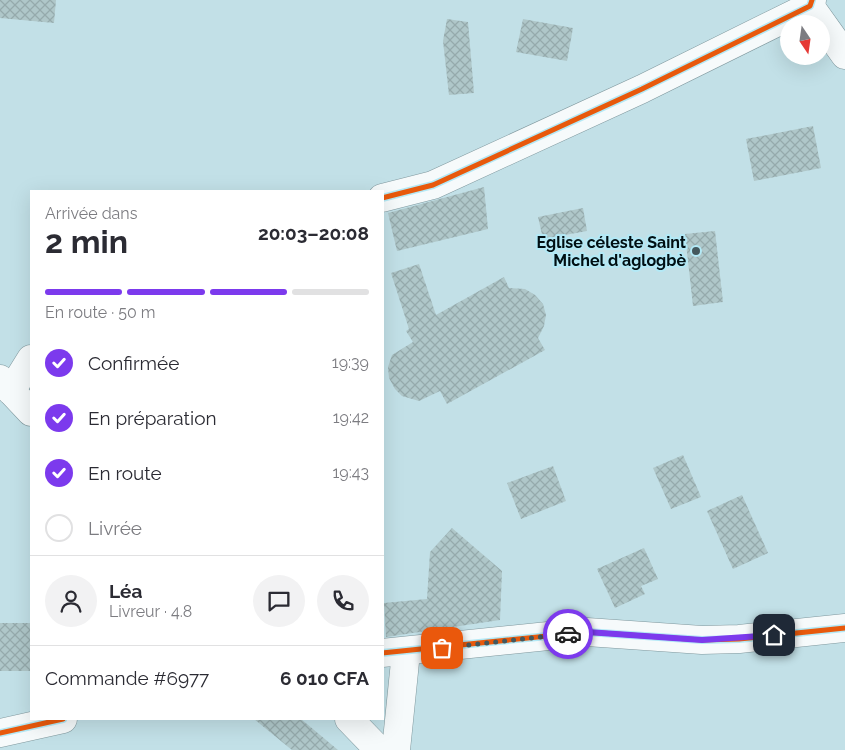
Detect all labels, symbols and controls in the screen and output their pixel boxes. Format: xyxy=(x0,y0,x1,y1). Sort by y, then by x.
north arrow xyxy=(780,15,830,65)
map controls xyxy=(780,15,830,65)
text: Arrivée dans xyxy=(45,204,137,223)
text: 20:03–20:08 xyxy=(258,222,369,244)
text: 2 min xyxy=(45,223,128,260)
place label: Eglise céleste Saint Michel d'aglogbè xyxy=(537,233,686,270)
marker: Eglise céleste Saint Michel d'aglogbè xyxy=(690,245,702,257)
text: En route · 50 m xyxy=(45,303,156,322)
icon: check xyxy=(45,349,73,377)
text: Confirmée xyxy=(88,352,179,374)
text: 19:39 xyxy=(332,353,369,372)
icon: check xyxy=(45,404,73,432)
text: En préparation xyxy=(88,407,217,429)
text: 19:42 xyxy=(333,408,369,427)
icon: check xyxy=(45,459,73,487)
text: En route xyxy=(88,462,162,484)
text: 19:43 xyxy=(332,463,369,482)
text: Livrée xyxy=(88,517,142,539)
button: person xyxy=(45,575,97,627)
button: chat xyxy=(253,575,305,627)
button: phone xyxy=(317,575,369,627)
text: Léa xyxy=(109,580,142,602)
text: Livreur · 4.8 xyxy=(109,602,192,621)
courier xyxy=(543,609,593,659)
pin xyxy=(753,614,795,656)
icon: car xyxy=(554,620,582,648)
icon: home xyxy=(760,621,788,649)
pin xyxy=(421,627,463,669)
icon: bag xyxy=(428,634,456,662)
text: Commande #6977 xyxy=(45,667,209,689)
text: 6 010 CFA xyxy=(280,667,369,689)

